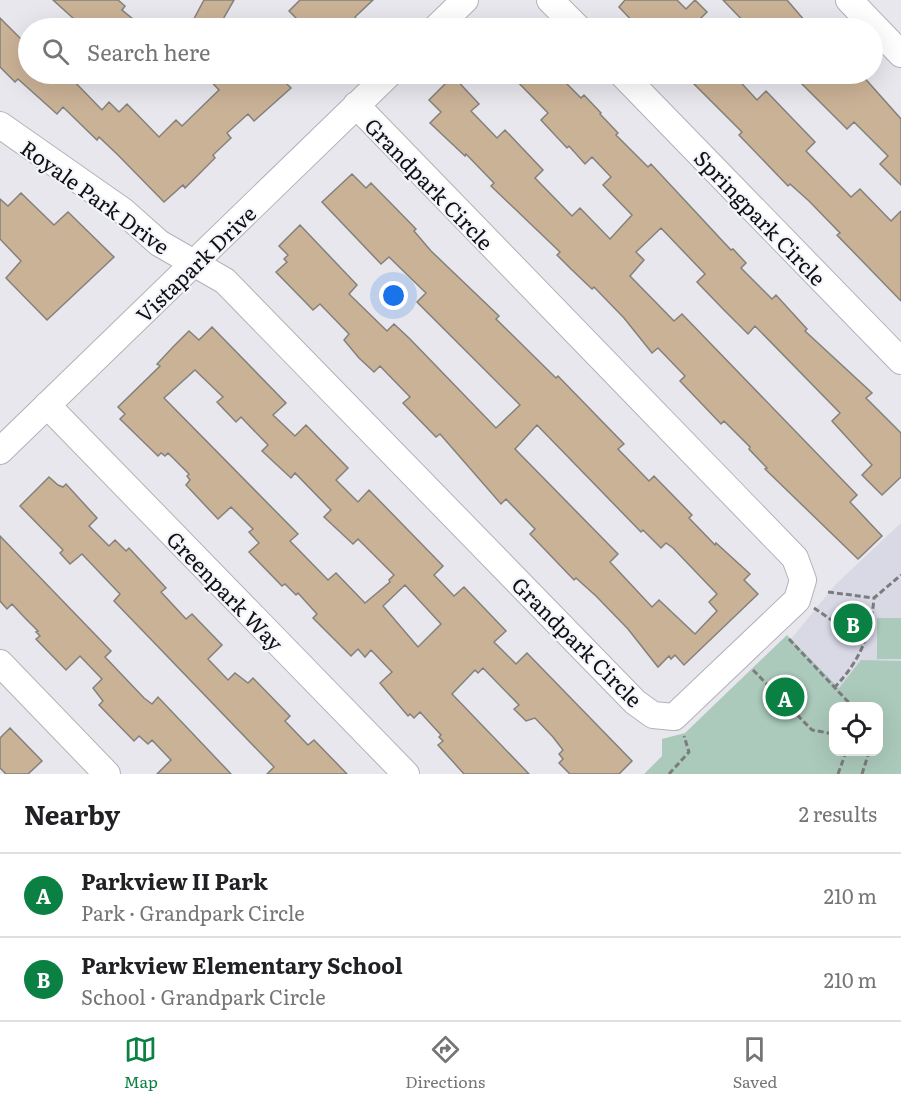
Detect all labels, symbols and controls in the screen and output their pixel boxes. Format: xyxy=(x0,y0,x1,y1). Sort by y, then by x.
search box xyxy=(18,18,883,84)
icon: search xyxy=(39,35,72,68)
text: Search here xyxy=(87,35,210,68)
street label: Grandpark Circle xyxy=(359,110,501,256)
street label: Royale Park Drive xyxy=(15,131,177,261)
street label: Springpark Circle xyxy=(688,142,834,292)
street label: Vistapark Drive xyxy=(128,197,262,329)
your location xyxy=(379,281,408,310)
street label: Greenpark Way xyxy=(161,523,292,658)
street label: Grandpark Circle xyxy=(506,569,650,713)
pin: B xyxy=(834,600,872,646)
pin: A xyxy=(766,674,804,720)
map controls xyxy=(829,702,883,756)
button: locate xyxy=(829,702,883,756)
text: Nearby xyxy=(24,794,120,833)
text: 2 results xyxy=(799,798,877,828)
text: Parkview II Park xyxy=(81,864,268,897)
text: A xyxy=(36,880,51,910)
text: 210 m xyxy=(824,880,877,910)
text: Park · Grandpark Circle xyxy=(81,897,305,927)
text: Parkview Elementary School xyxy=(81,948,403,981)
text: B xyxy=(37,964,50,994)
text: 210 m xyxy=(824,964,877,994)
text: School · Grandpark Circle xyxy=(81,981,326,1011)
tab: Map xyxy=(124,1033,158,1093)
tab: Directions xyxy=(405,1033,485,1093)
tab: Saved xyxy=(733,1033,777,1093)

